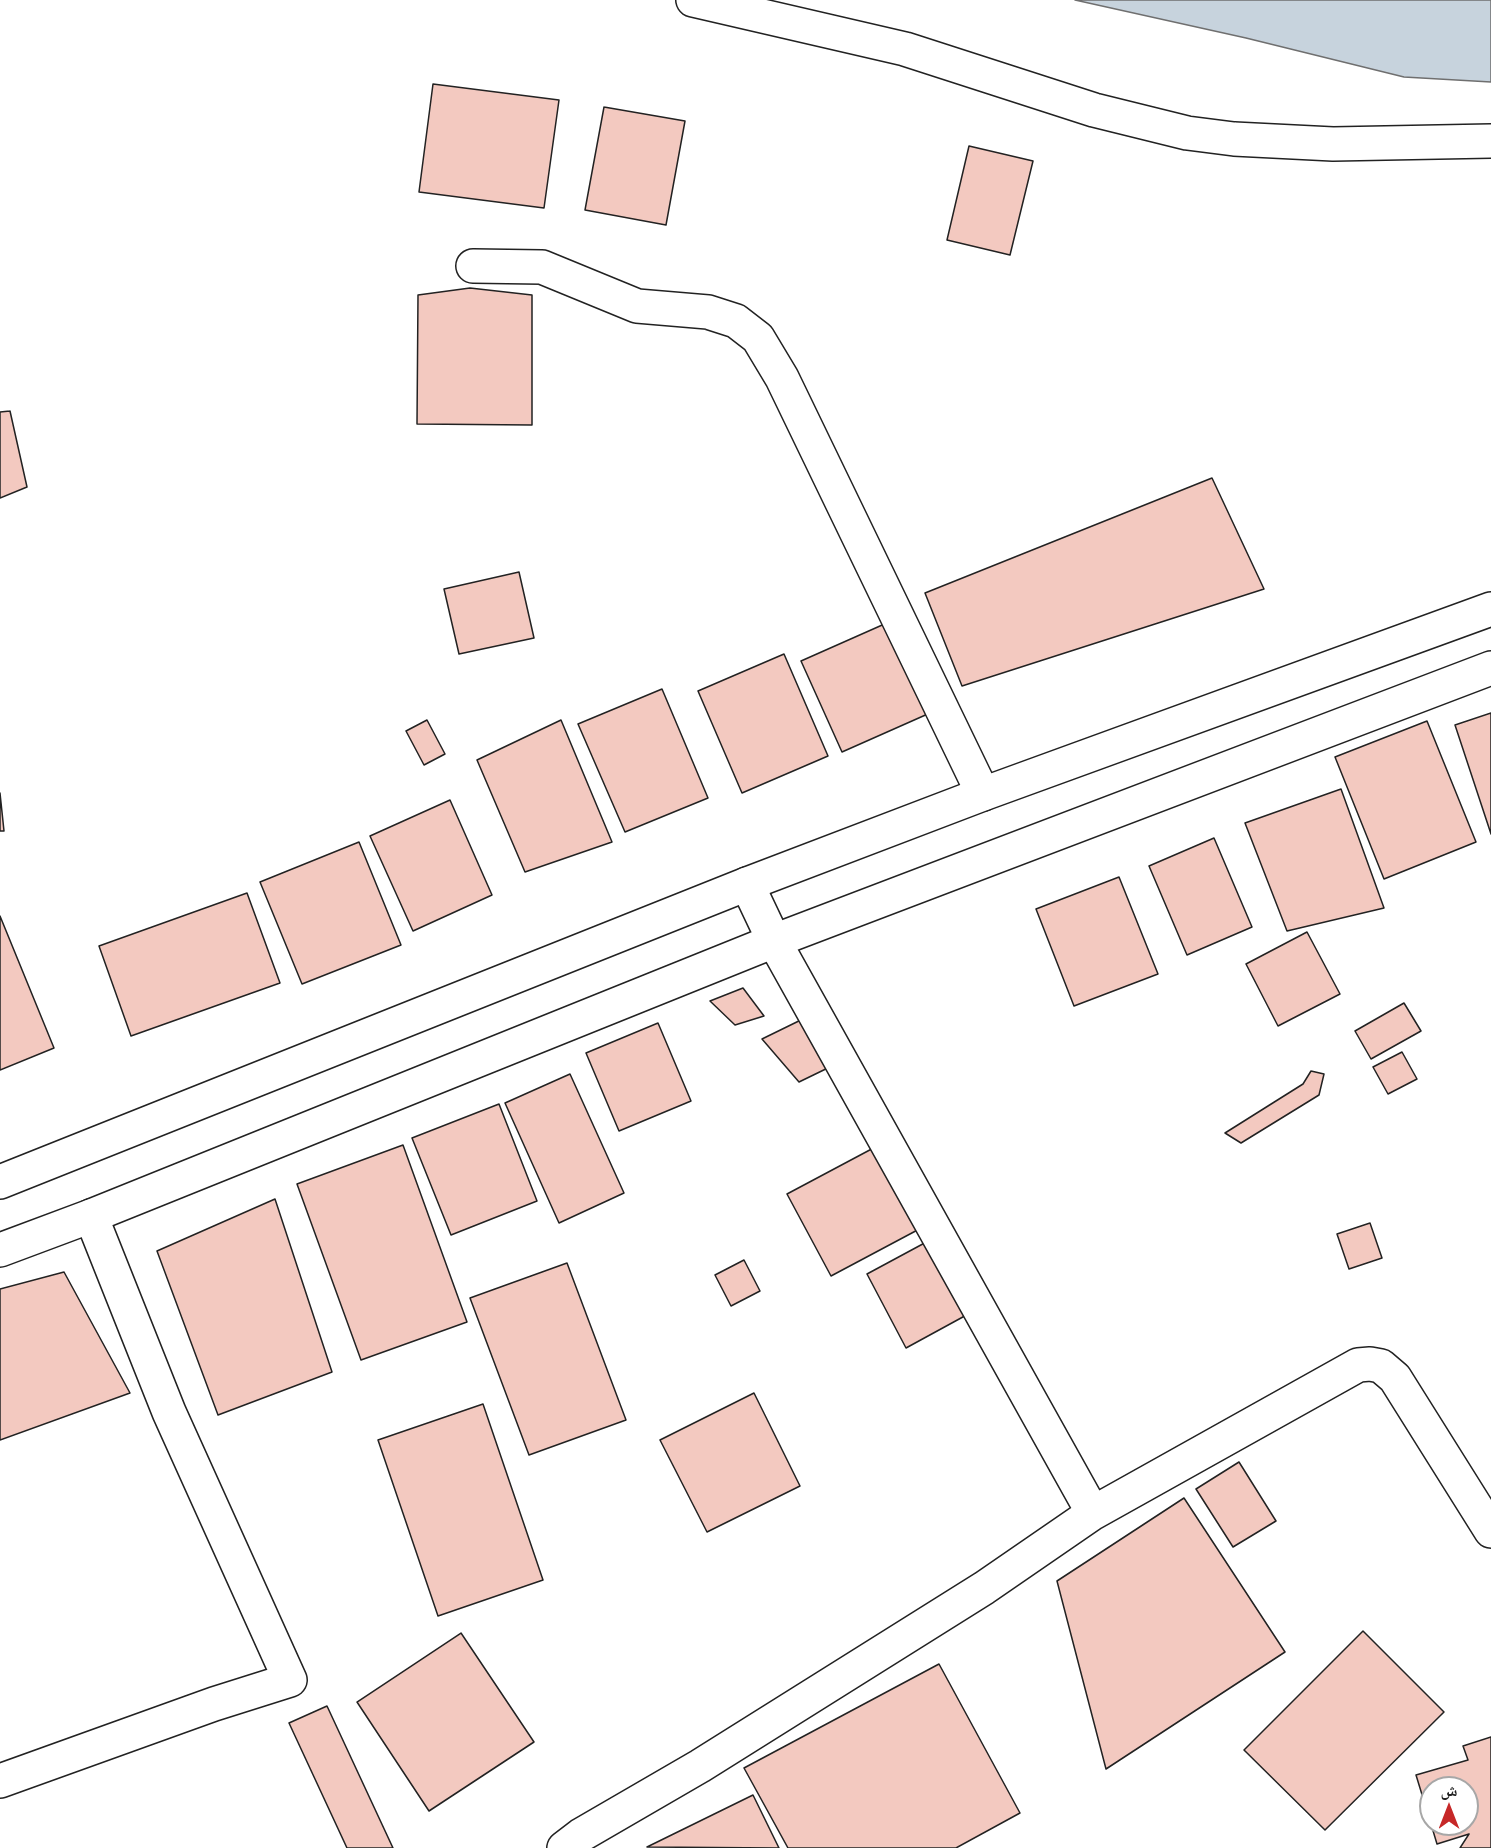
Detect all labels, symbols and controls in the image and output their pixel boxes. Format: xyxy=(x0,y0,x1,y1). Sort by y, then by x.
north arrow xyxy=(1419,1776,1479,1836)
text: ش xyxy=(1441,1780,1457,1800)

